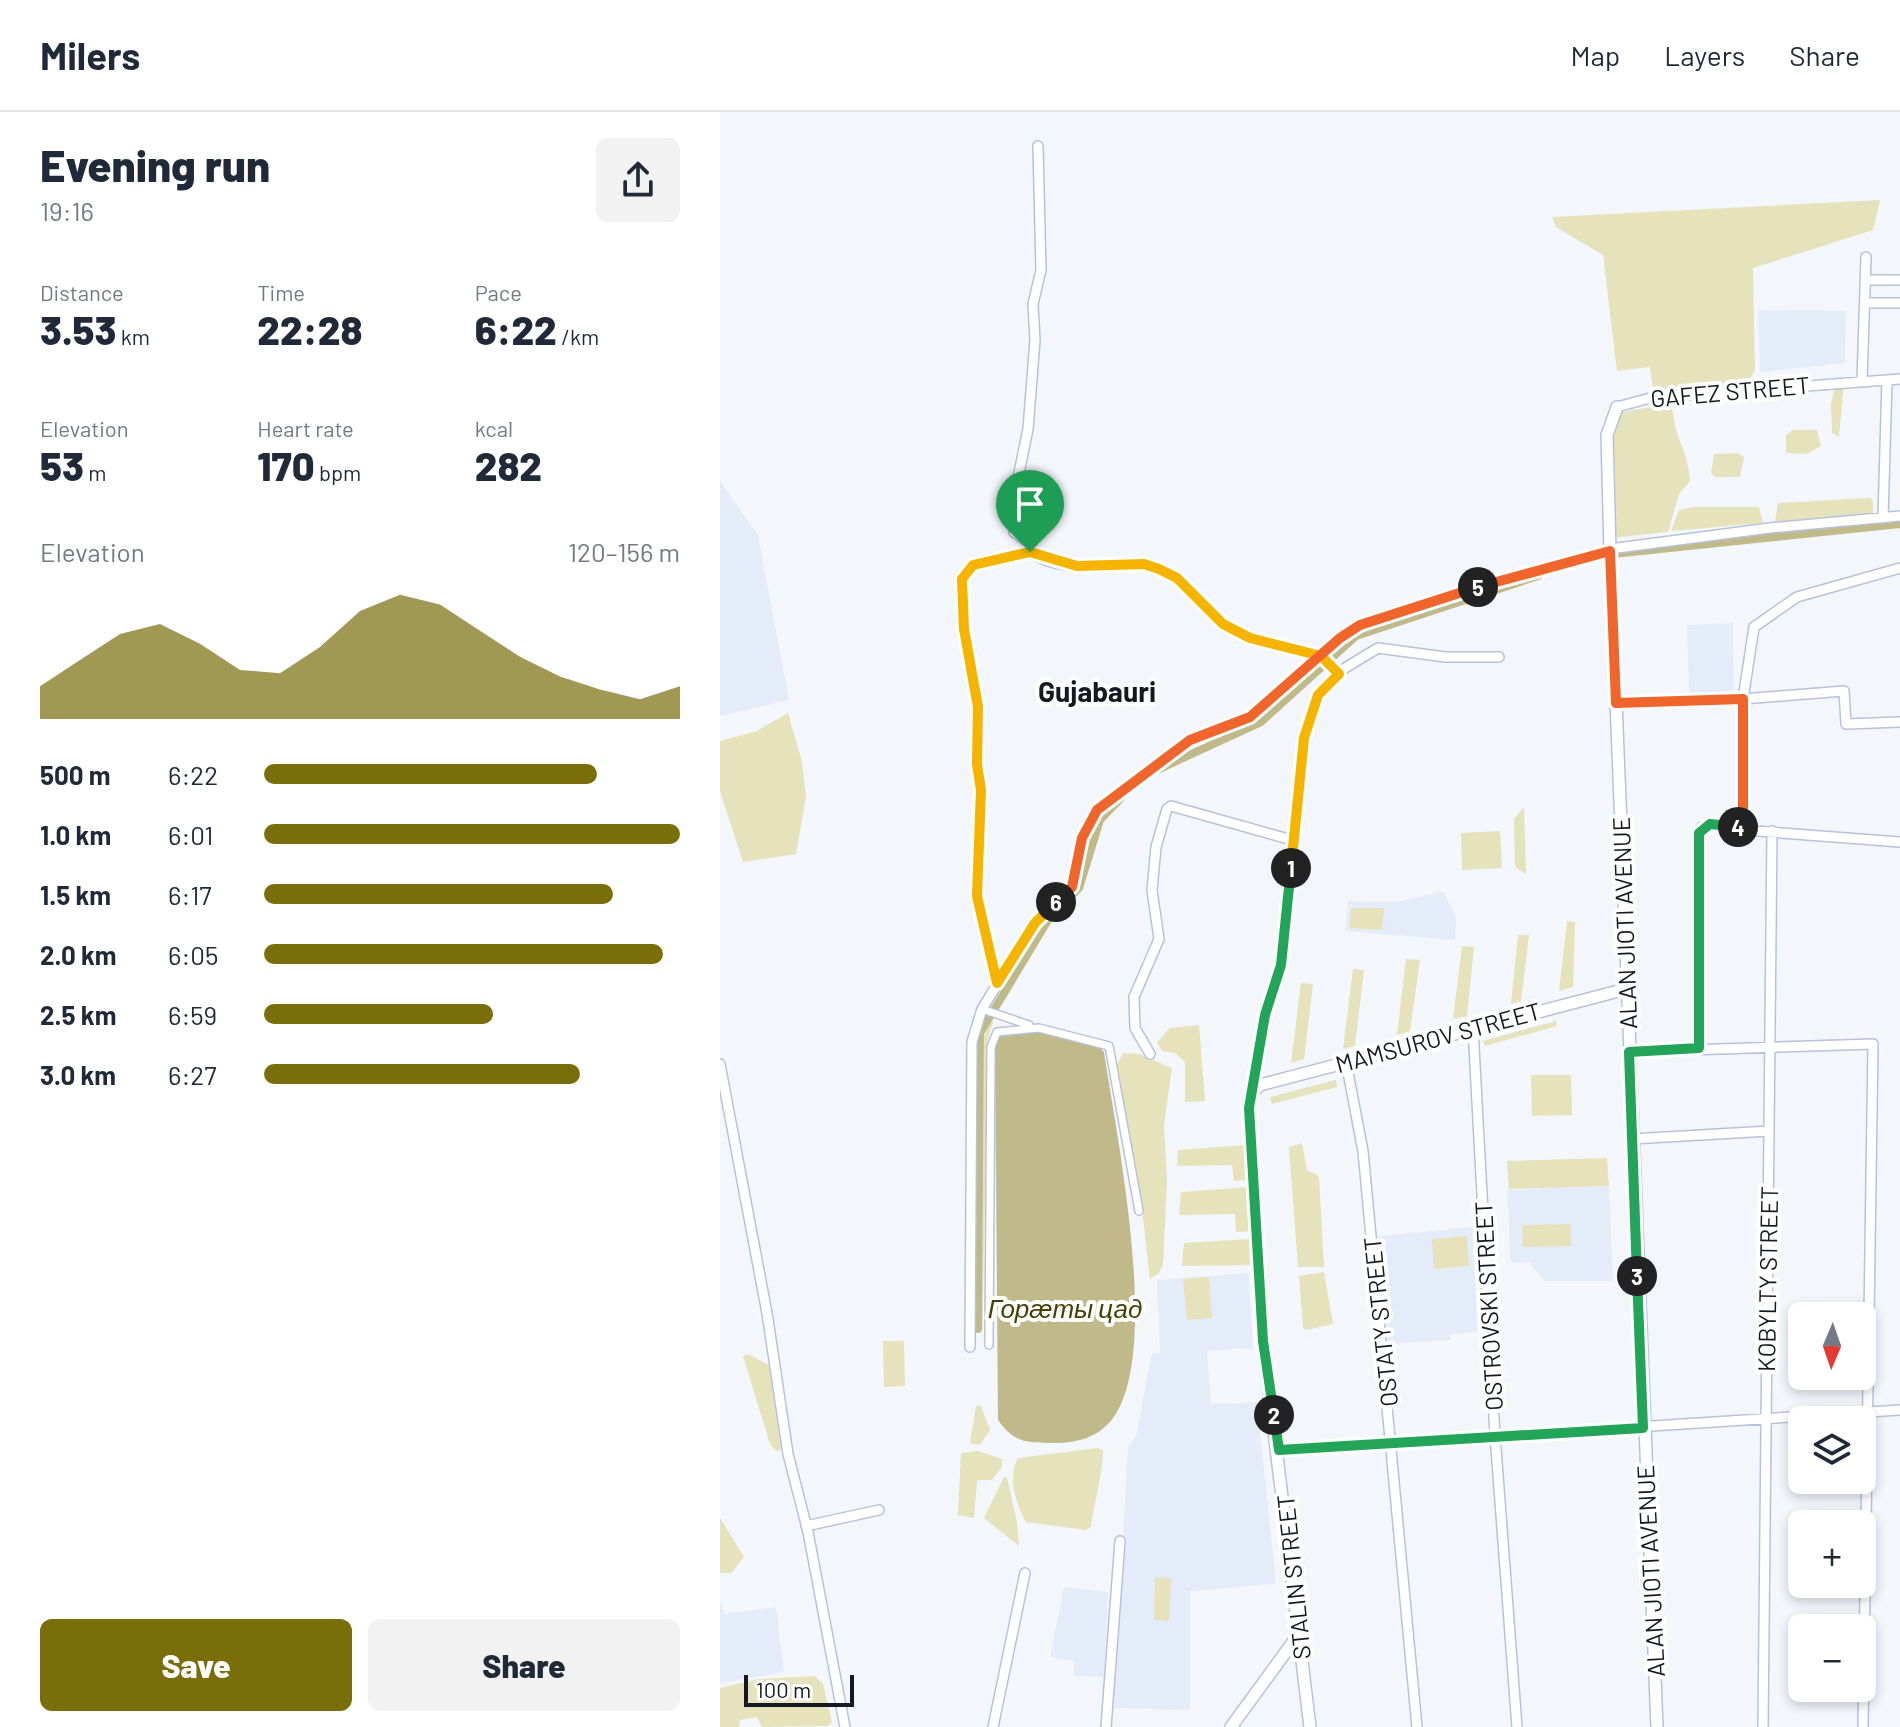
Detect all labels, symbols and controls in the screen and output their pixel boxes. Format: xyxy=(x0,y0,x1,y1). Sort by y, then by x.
text: Milers xyxy=(40,32,140,78)
text: Map xyxy=(1570,38,1620,72)
text: Layers xyxy=(1664,38,1745,72)
text: Share xyxy=(1789,38,1860,72)
text: Evening run xyxy=(40,138,270,191)
button: share xyxy=(596,138,680,222)
text: 19:16 xyxy=(40,195,94,226)
text: Distance xyxy=(40,279,124,305)
text: Time xyxy=(257,279,305,305)
text: Pace xyxy=(475,279,522,305)
text: 3.53 xyxy=(40,305,116,353)
text: 22:28 xyxy=(257,305,362,353)
text: 6:22 xyxy=(475,305,557,353)
text: km xyxy=(116,323,150,349)
text: /km xyxy=(557,323,599,349)
street label: GAFEZ STREET xyxy=(1649,370,1811,412)
text: Elevation xyxy=(40,415,129,441)
text: Heart rate xyxy=(257,415,354,441)
text: kcal xyxy=(475,415,513,441)
text: 53 xyxy=(40,441,84,489)
text: 170 xyxy=(257,441,315,489)
text: 282 xyxy=(475,441,542,489)
text: m xyxy=(84,459,106,485)
text: bpm xyxy=(315,459,361,485)
pin xyxy=(996,470,1064,552)
icon: arrive xyxy=(1008,482,1052,526)
text: Elevation xyxy=(40,536,145,567)
text: 120–156 m xyxy=(568,536,680,567)
pin: 5 xyxy=(1458,567,1498,607)
text: 5 xyxy=(1472,574,1484,600)
district label: Gujabauri xyxy=(1038,674,1156,708)
text: 500 m xyxy=(40,759,111,790)
text: 6:22 xyxy=(168,759,218,790)
pin: 4 xyxy=(1718,807,1758,847)
text: 4 xyxy=(1731,814,1745,840)
street label: ALAN JIOTI AVENUE xyxy=(1606,816,1642,1030)
text: 1.0 km xyxy=(40,819,111,850)
text: 6:01 xyxy=(168,819,213,850)
pin: 1 xyxy=(1271,848,1311,888)
text: 1 xyxy=(1287,855,1295,881)
text: 1.5 km xyxy=(40,879,111,910)
text: 6:17 xyxy=(168,879,212,910)
pin: 6 xyxy=(1036,882,1076,922)
text: 6 xyxy=(1050,889,1062,915)
text: 2.0 km xyxy=(40,939,117,970)
text: 6:05 xyxy=(168,939,218,970)
street label: MAMSUROV STREET xyxy=(1332,996,1544,1078)
text: 2.5 km xyxy=(40,999,116,1030)
text: 6:59 xyxy=(168,999,217,1030)
text: 3.0 km xyxy=(40,1059,116,1090)
text: 6:27 xyxy=(168,1059,216,1090)
street label: KOBYLTY STREET xyxy=(1751,1186,1783,1372)
street label: OSTROVSKI STREET xyxy=(1468,1201,1508,1411)
street label: OSTATY STREET xyxy=(1357,1236,1403,1408)
pin: 3 xyxy=(1617,1256,1657,1296)
text: 3 xyxy=(1631,1263,1643,1289)
water label: Горӕты цад xyxy=(988,1292,1142,1323)
north arrow xyxy=(1788,1302,1876,1390)
map controls xyxy=(1788,1302,1876,1702)
pin: 2 xyxy=(1254,1395,1294,1435)
text: 2 xyxy=(1268,1402,1280,1428)
button: layers xyxy=(1788,1406,1876,1494)
street label: ALAN JIOTI AVENUE xyxy=(1630,1464,1670,1678)
street label: STALIN STREET xyxy=(1270,1493,1316,1661)
button: + xyxy=(1788,1510,1876,1598)
button: − xyxy=(1788,1614,1876,1702)
button: Save xyxy=(40,1619,352,1711)
button: Share xyxy=(368,1619,680,1711)
scale bar xyxy=(744,1671,854,1707)
text: 100 m xyxy=(756,1676,811,1702)

